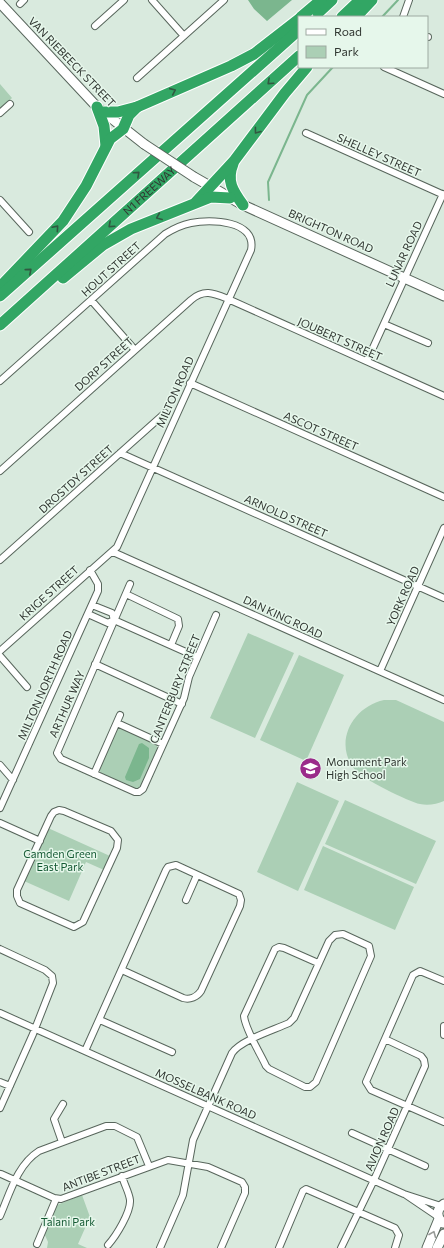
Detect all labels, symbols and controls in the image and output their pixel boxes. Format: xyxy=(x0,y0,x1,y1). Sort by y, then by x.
street label: VAN RIEBEECK STREET xyxy=(26,14,119,109)
legend xyxy=(298,16,428,68)
text: Road xyxy=(334,24,362,38)
text: Park xyxy=(334,44,360,58)
one-way arrow xyxy=(267,77,275,85)
one-way arrow xyxy=(168,88,176,96)
one-way arrow xyxy=(255,126,262,133)
street label: SHELLEY STREET xyxy=(335,130,423,179)
street label: N1 FREEWAY xyxy=(120,163,178,217)
one-way arrow xyxy=(132,172,139,179)
street label: BRIGHTON ROAD xyxy=(287,206,376,255)
one-way arrow xyxy=(156,212,164,220)
street label: LUNAR ROAD xyxy=(383,219,424,289)
one-way arrow xyxy=(108,220,116,228)
one-way arrow xyxy=(52,226,59,233)
street label: HOUT STREET xyxy=(78,239,143,299)
one-way arrow xyxy=(25,268,32,275)
street label: JOUBERT STREET xyxy=(296,314,384,364)
street label: DORP STREET xyxy=(72,334,136,393)
street label: MILTON ROAD xyxy=(153,354,196,429)
street label: ASCOT STREET xyxy=(282,408,360,453)
street label: DROSTDY STREET xyxy=(36,442,115,515)
street label: ARNOLD STREET xyxy=(243,491,330,540)
street label: KRIGE STREET xyxy=(16,563,81,623)
street label: YORK ROAD xyxy=(384,564,422,628)
street label: DAN KING ROAD xyxy=(241,592,325,641)
street label: MILTON NORTH ROAD xyxy=(15,628,75,741)
street label: CANTERBURY STREET xyxy=(147,632,202,745)
street label: ARTHUR WAY xyxy=(46,668,87,739)
school or university icon: Monument Park High School xyxy=(297,755,323,781)
place label: Monument Park High School xyxy=(326,755,407,781)
park label: Camden Green East Park xyxy=(23,847,97,873)
street label: MOSSELBANK ROAD xyxy=(154,1065,259,1122)
street label: AVION ROAD xyxy=(362,1105,401,1173)
street label: ANTIBE STREET xyxy=(60,1152,142,1193)
park label: Talani Park xyxy=(41,1215,95,1228)
one-way arrow xyxy=(429,1230,437,1237)

